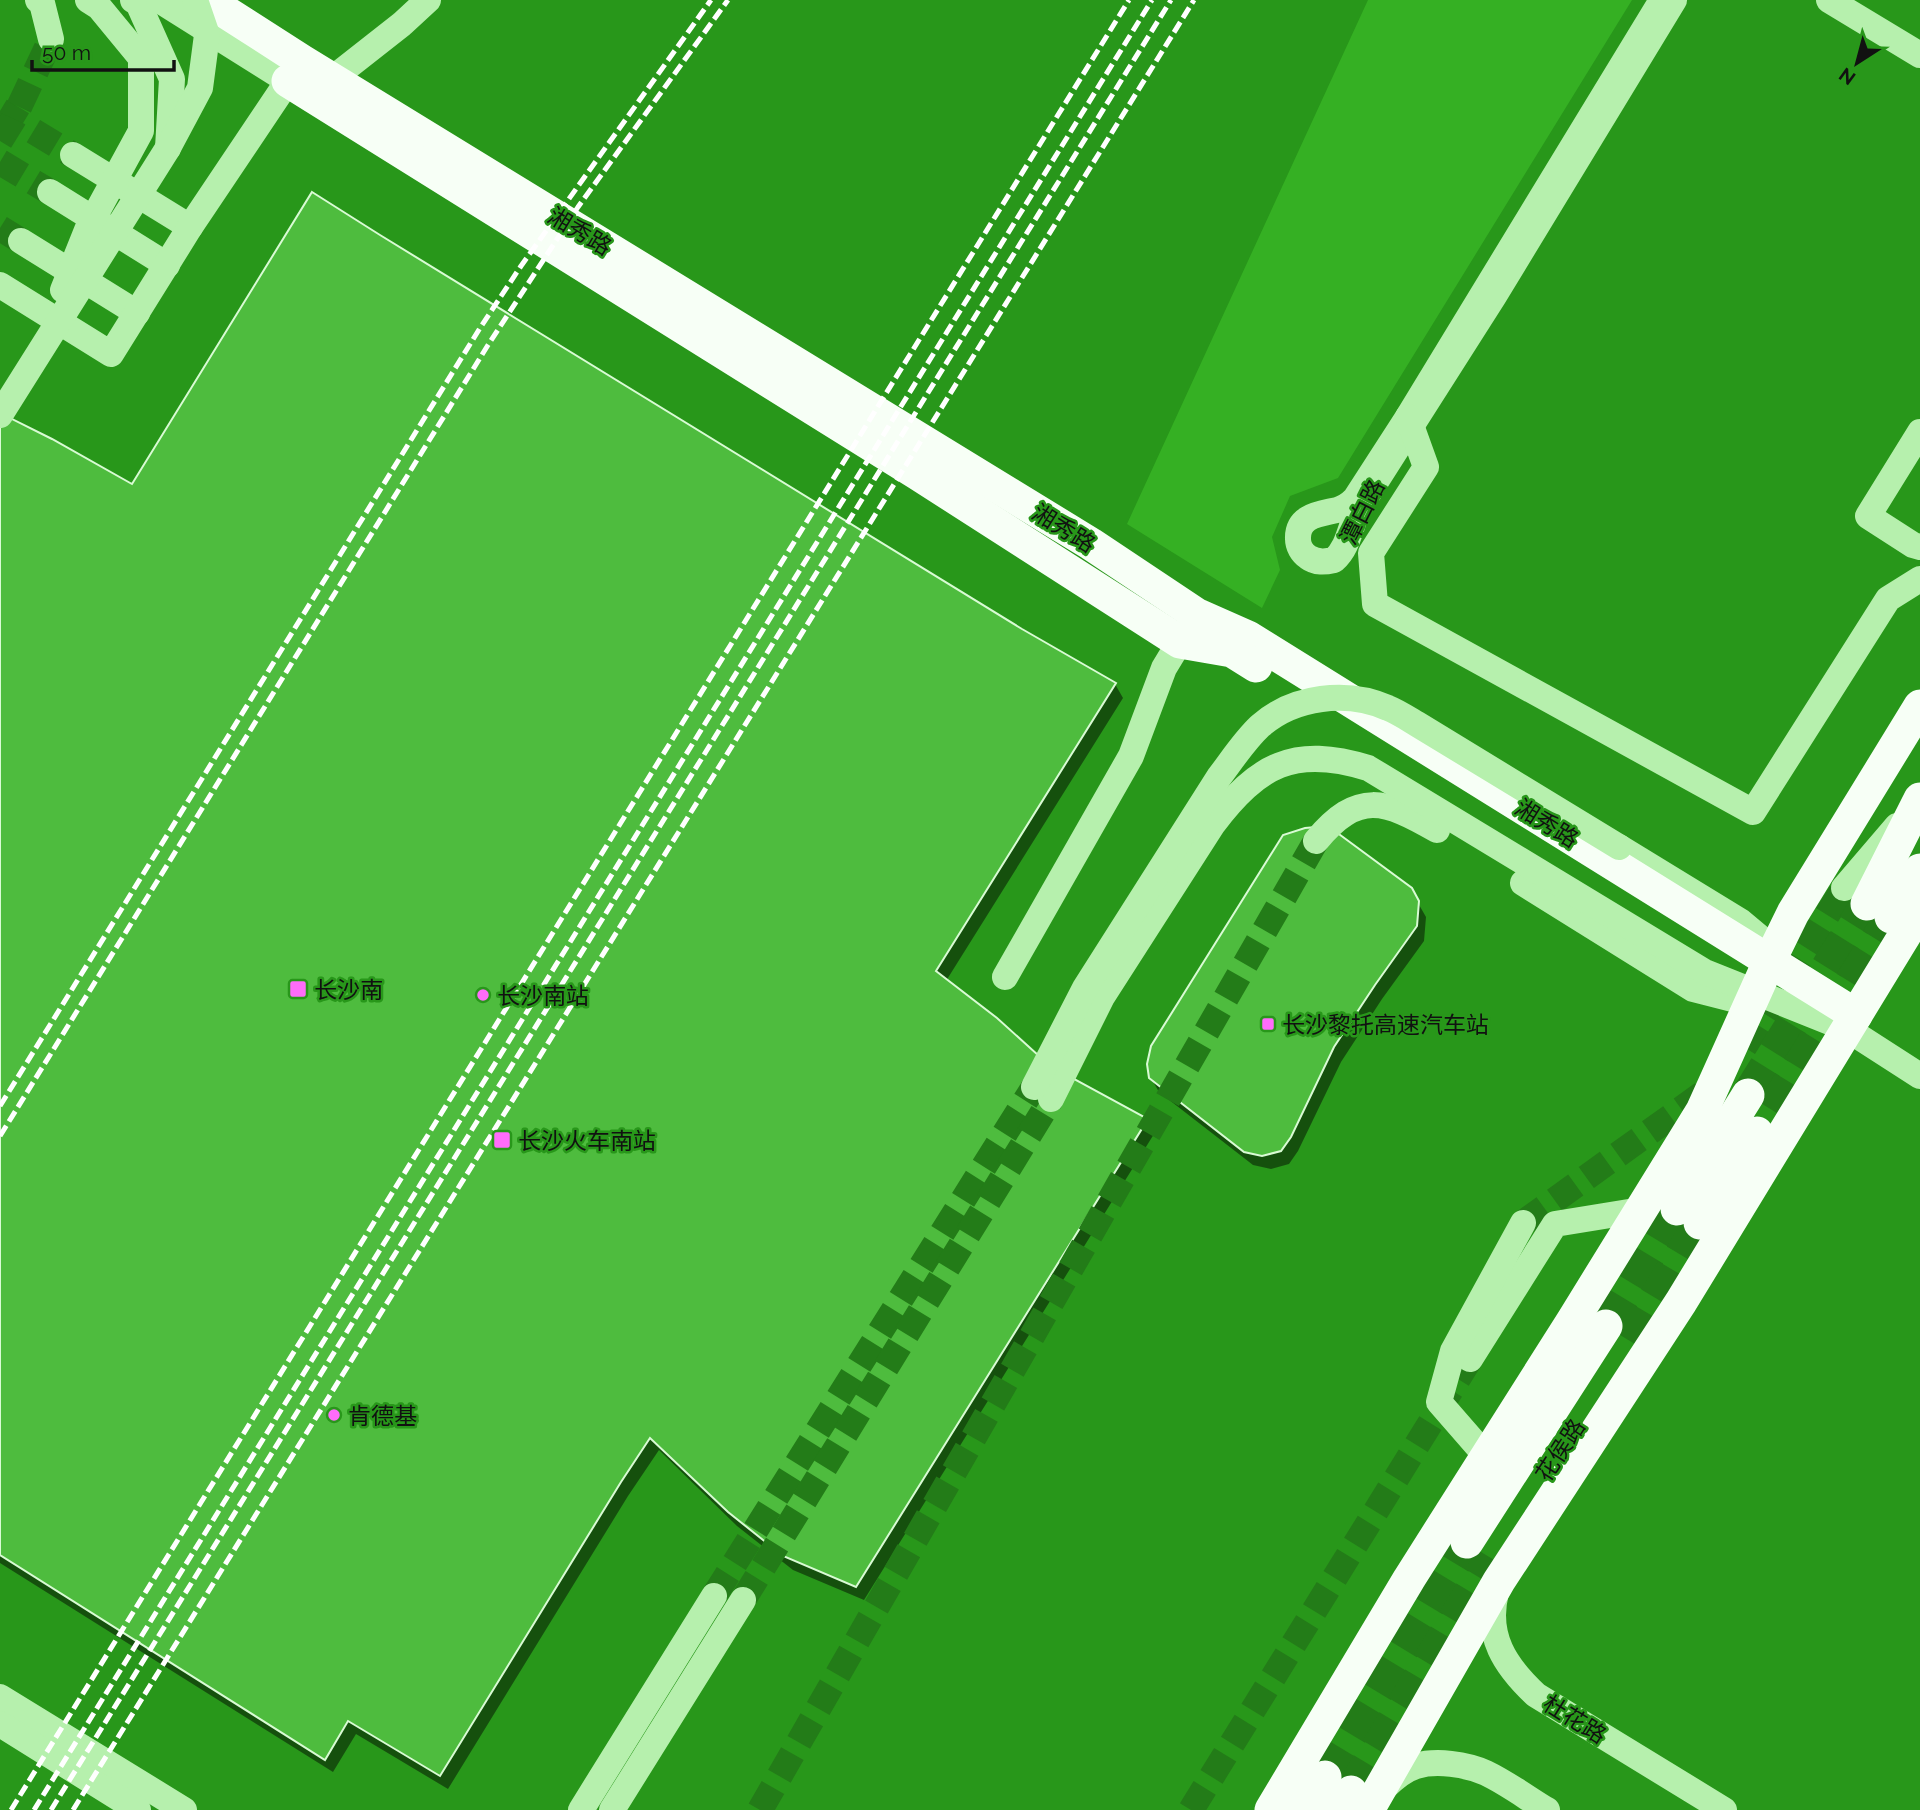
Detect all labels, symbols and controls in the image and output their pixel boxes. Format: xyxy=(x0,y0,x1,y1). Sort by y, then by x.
scale bar xyxy=(32,28,173,72)
north arrow xyxy=(1822,28,1892,98)
text: 50 m xyxy=(42,40,91,65)
text: N xyxy=(1835,64,1859,90)
street label: 湘秀路 xyxy=(543,202,617,260)
street label: 潭白路 xyxy=(1334,475,1390,549)
street label: 湘秀路 xyxy=(1028,498,1100,558)
street label: 湘秀路 xyxy=(1511,793,1583,853)
place label: 长沙南 xyxy=(314,976,383,1003)
marker: 长沙南 xyxy=(288,979,308,999)
place label: 长沙南站 xyxy=(497,982,589,1009)
marker: 长沙南站 xyxy=(475,987,491,1003)
place label: 长沙黎托高速汽车站 xyxy=(1282,1011,1489,1038)
marker: 长沙黎托高速汽车站 xyxy=(1260,1016,1276,1032)
place label: 长沙火车南站 xyxy=(518,1127,656,1154)
marker: 长沙火车南站 xyxy=(492,1130,512,1150)
place label: 肯德基 xyxy=(348,1402,417,1429)
marker: 肯德基 xyxy=(326,1407,342,1423)
street label: 花侯路 xyxy=(1530,1414,1590,1486)
street label: 杜花路 xyxy=(1539,1689,1611,1749)

